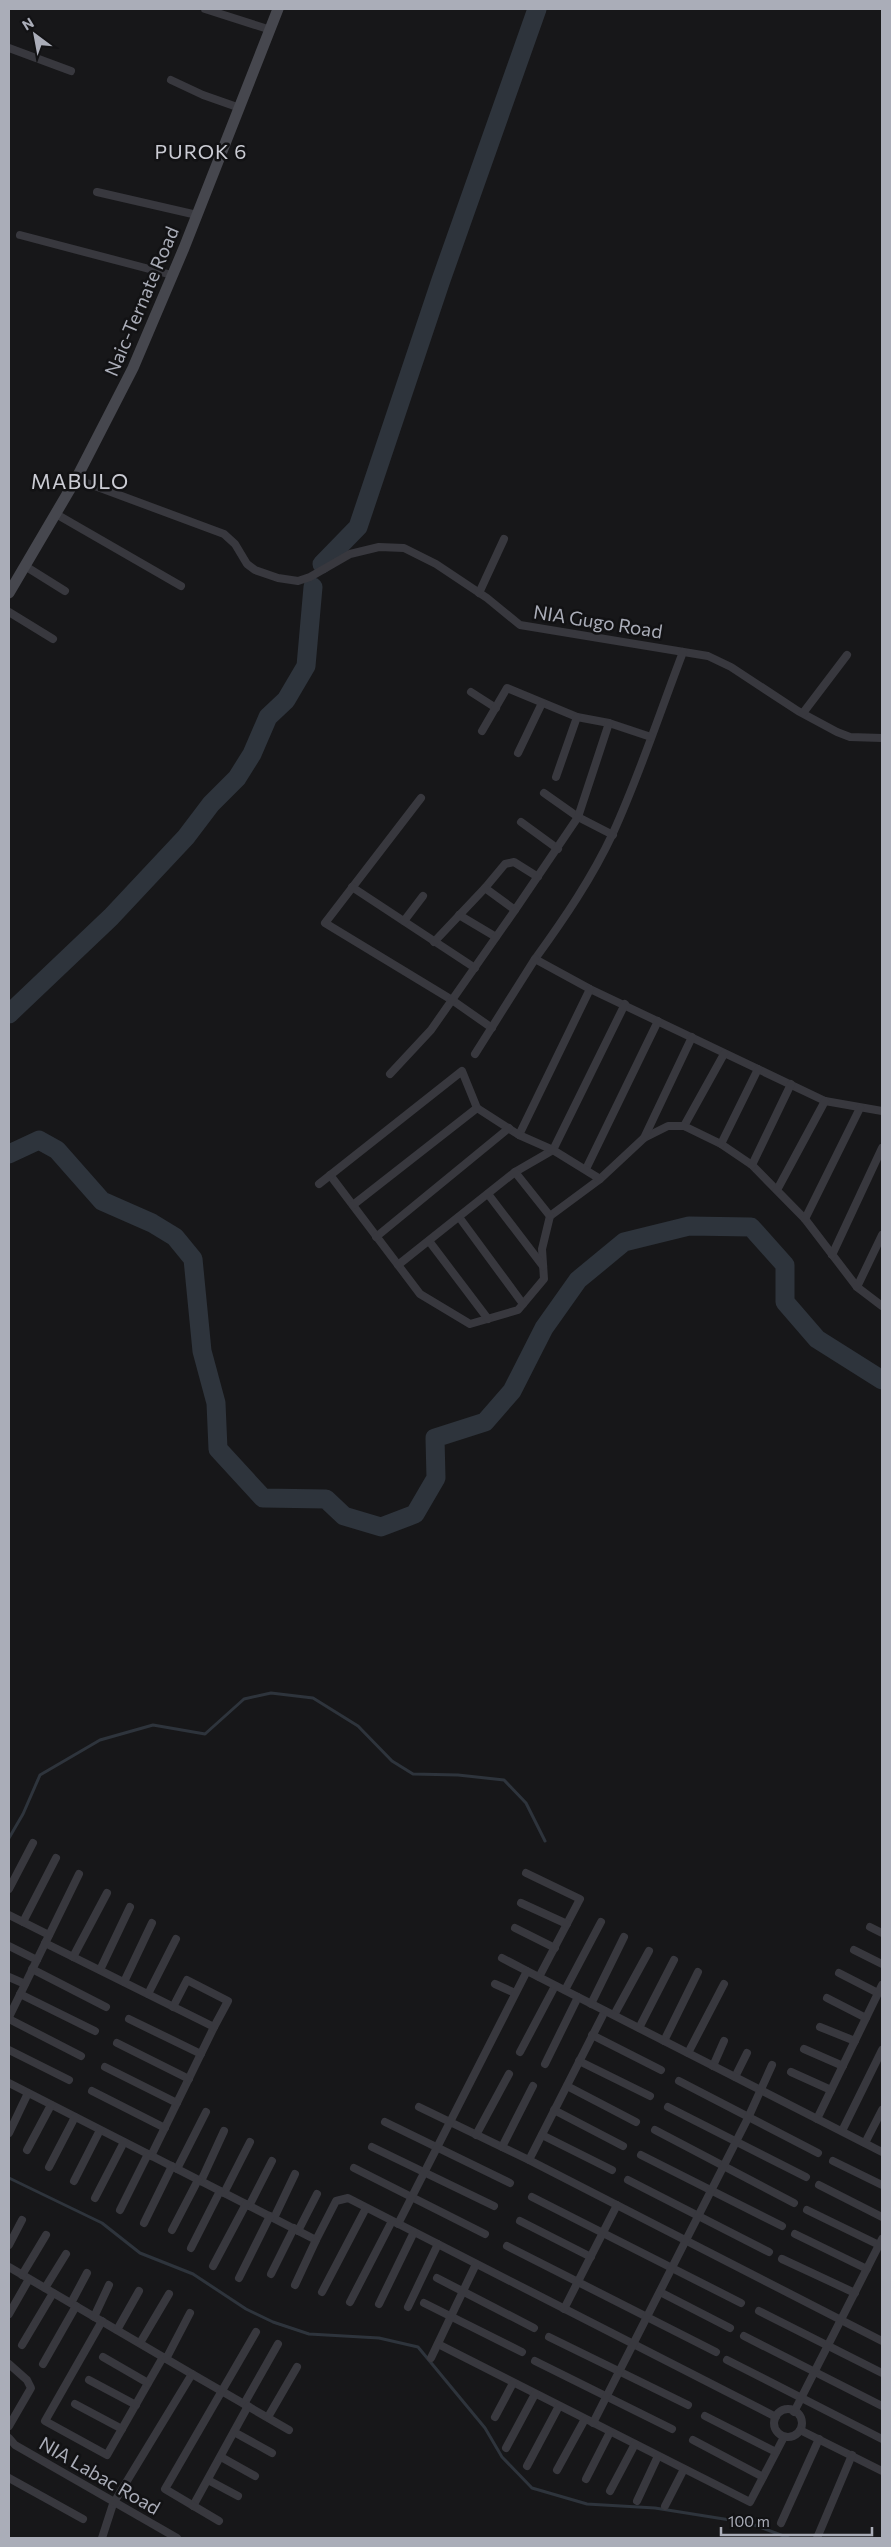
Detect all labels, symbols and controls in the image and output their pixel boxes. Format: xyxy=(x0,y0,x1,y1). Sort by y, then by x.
north arrow xyxy=(10,10,60,60)
text: N xyxy=(19,14,37,34)
district label: PUROK 6 xyxy=(155,139,247,163)
street label: Naic-Ternate Road xyxy=(99,223,183,379)
district label: MABULO xyxy=(31,468,129,493)
street label: NIA Gugo Road xyxy=(532,599,664,643)
street label: NIA Labac Road xyxy=(35,2431,165,2519)
scale bar xyxy=(721,2504,872,2536)
text: 100 m xyxy=(728,2512,770,2530)

